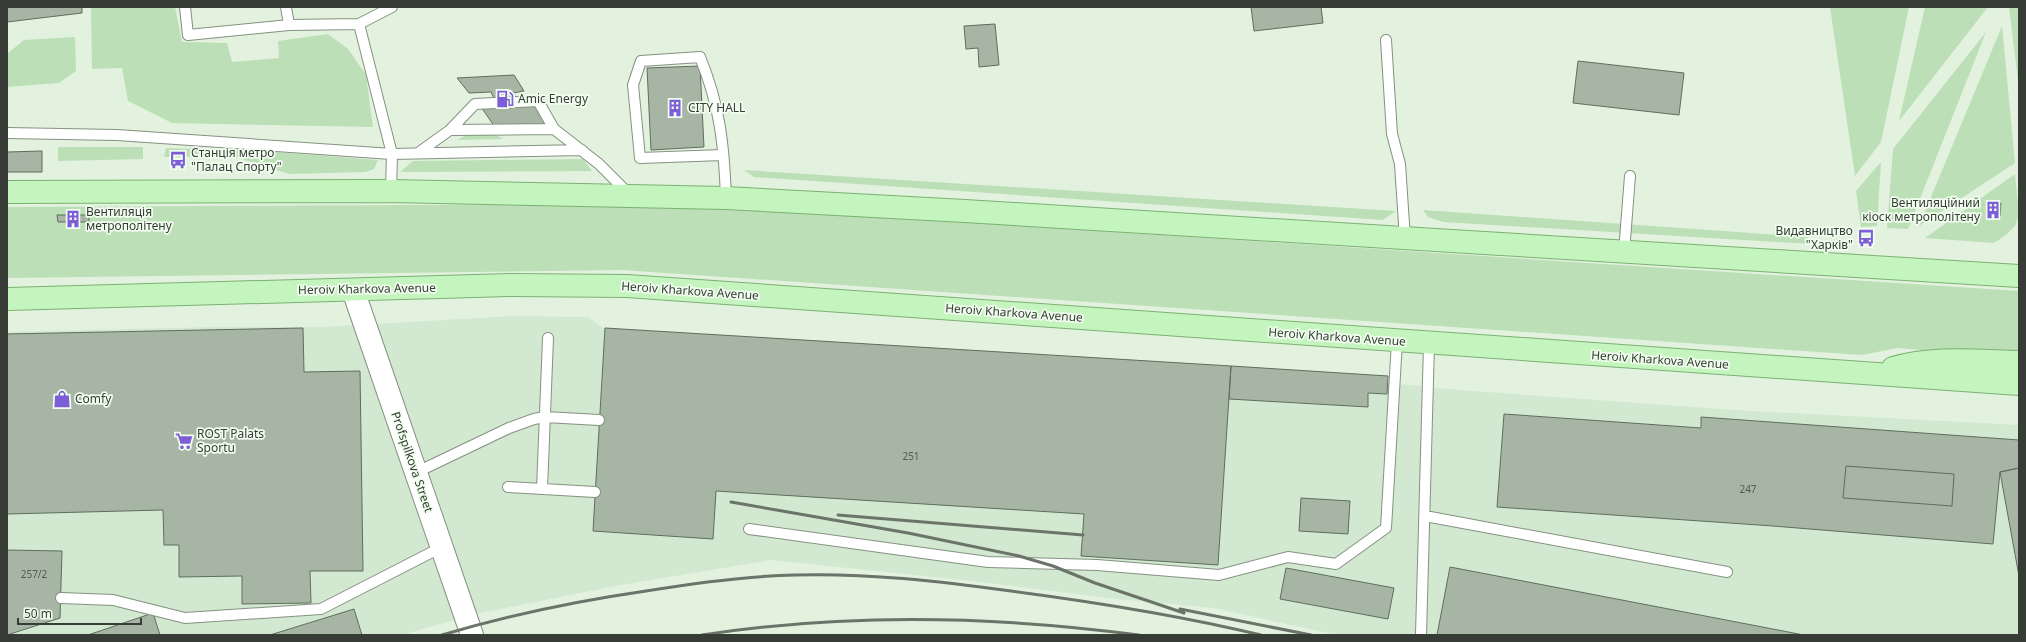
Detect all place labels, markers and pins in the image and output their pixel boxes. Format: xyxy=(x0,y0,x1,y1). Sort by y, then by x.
fuel station icon: Amic Energy xyxy=(495,89,515,109)
place label: Amic Energy xyxy=(518,90,589,107)
building icon: CITY HALL xyxy=(665,98,685,118)
place label: CITY HALL xyxy=(688,99,745,116)
place label: Станція метро "Палац Спорту" xyxy=(191,144,282,175)
bus stop icon: Станція метро "Палац Спорту" xyxy=(168,150,188,170)
place label: Вентиляційний кіоск метрополітену xyxy=(1862,194,1981,225)
building icon: Вентиляційний кіоск метрополітену xyxy=(1983,200,2003,220)
place label: Вентиляція метрополітену xyxy=(86,203,173,234)
building icon: Вентиляція метрополітену xyxy=(63,209,83,229)
place label: Видавництво "Харків" xyxy=(1776,222,1853,253)
bus stop icon: Видавництво "Харків" xyxy=(1856,228,1876,248)
shop icon: Comfy xyxy=(52,389,72,409)
place label: Comfy xyxy=(75,390,112,407)
place label: ROST Palats Sportu xyxy=(197,425,264,456)
supermarket icon: ROST Palats Sportu xyxy=(174,431,194,451)

